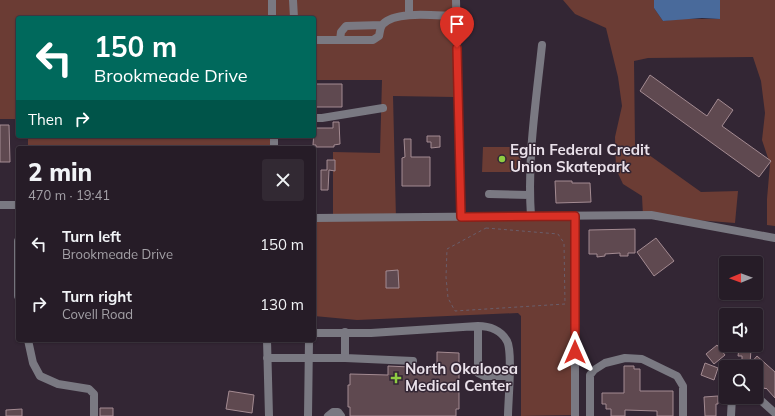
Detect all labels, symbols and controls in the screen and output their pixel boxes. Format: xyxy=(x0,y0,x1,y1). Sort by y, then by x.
pin xyxy=(440,7.0,474,48)
icon: arrive xyxy=(446,13,468,35)
text: 150 m xyxy=(94,29,177,64)
icon: left xyxy=(28,32,80,84)
text: Brookmeade Drive xyxy=(94,64,248,87)
icon: right xyxy=(71,108,93,130)
text: Then xyxy=(28,110,63,129)
place label: Eglin Federal Credit Union Skatepark xyxy=(510,140,650,176)
marker: Eglin Federal Credit Union Skatepark xyxy=(497,154,507,164)
text: 2 min xyxy=(28,157,92,187)
button: close xyxy=(262,159,304,201)
text: 470 m · 19:41 xyxy=(28,187,110,203)
text: Turn left xyxy=(62,227,121,246)
icon: left xyxy=(28,233,50,255)
text: 150 m xyxy=(260,235,304,254)
text: Brookmeade Drive xyxy=(62,246,173,262)
north arrow xyxy=(719,256,763,300)
map controls xyxy=(719,256,763,404)
text: Turn right xyxy=(62,287,132,306)
icon: right xyxy=(28,293,50,315)
text: 130 m xyxy=(260,295,304,314)
text: Covell Road xyxy=(62,306,133,322)
button: sound xyxy=(719,308,763,352)
position arrow xyxy=(554,331,596,373)
place label: North Okaloosa Medical Center xyxy=(405,359,518,395)
button: search xyxy=(719,360,763,404)
marker: North Okaloosa Medical Center xyxy=(390,372,402,384)

